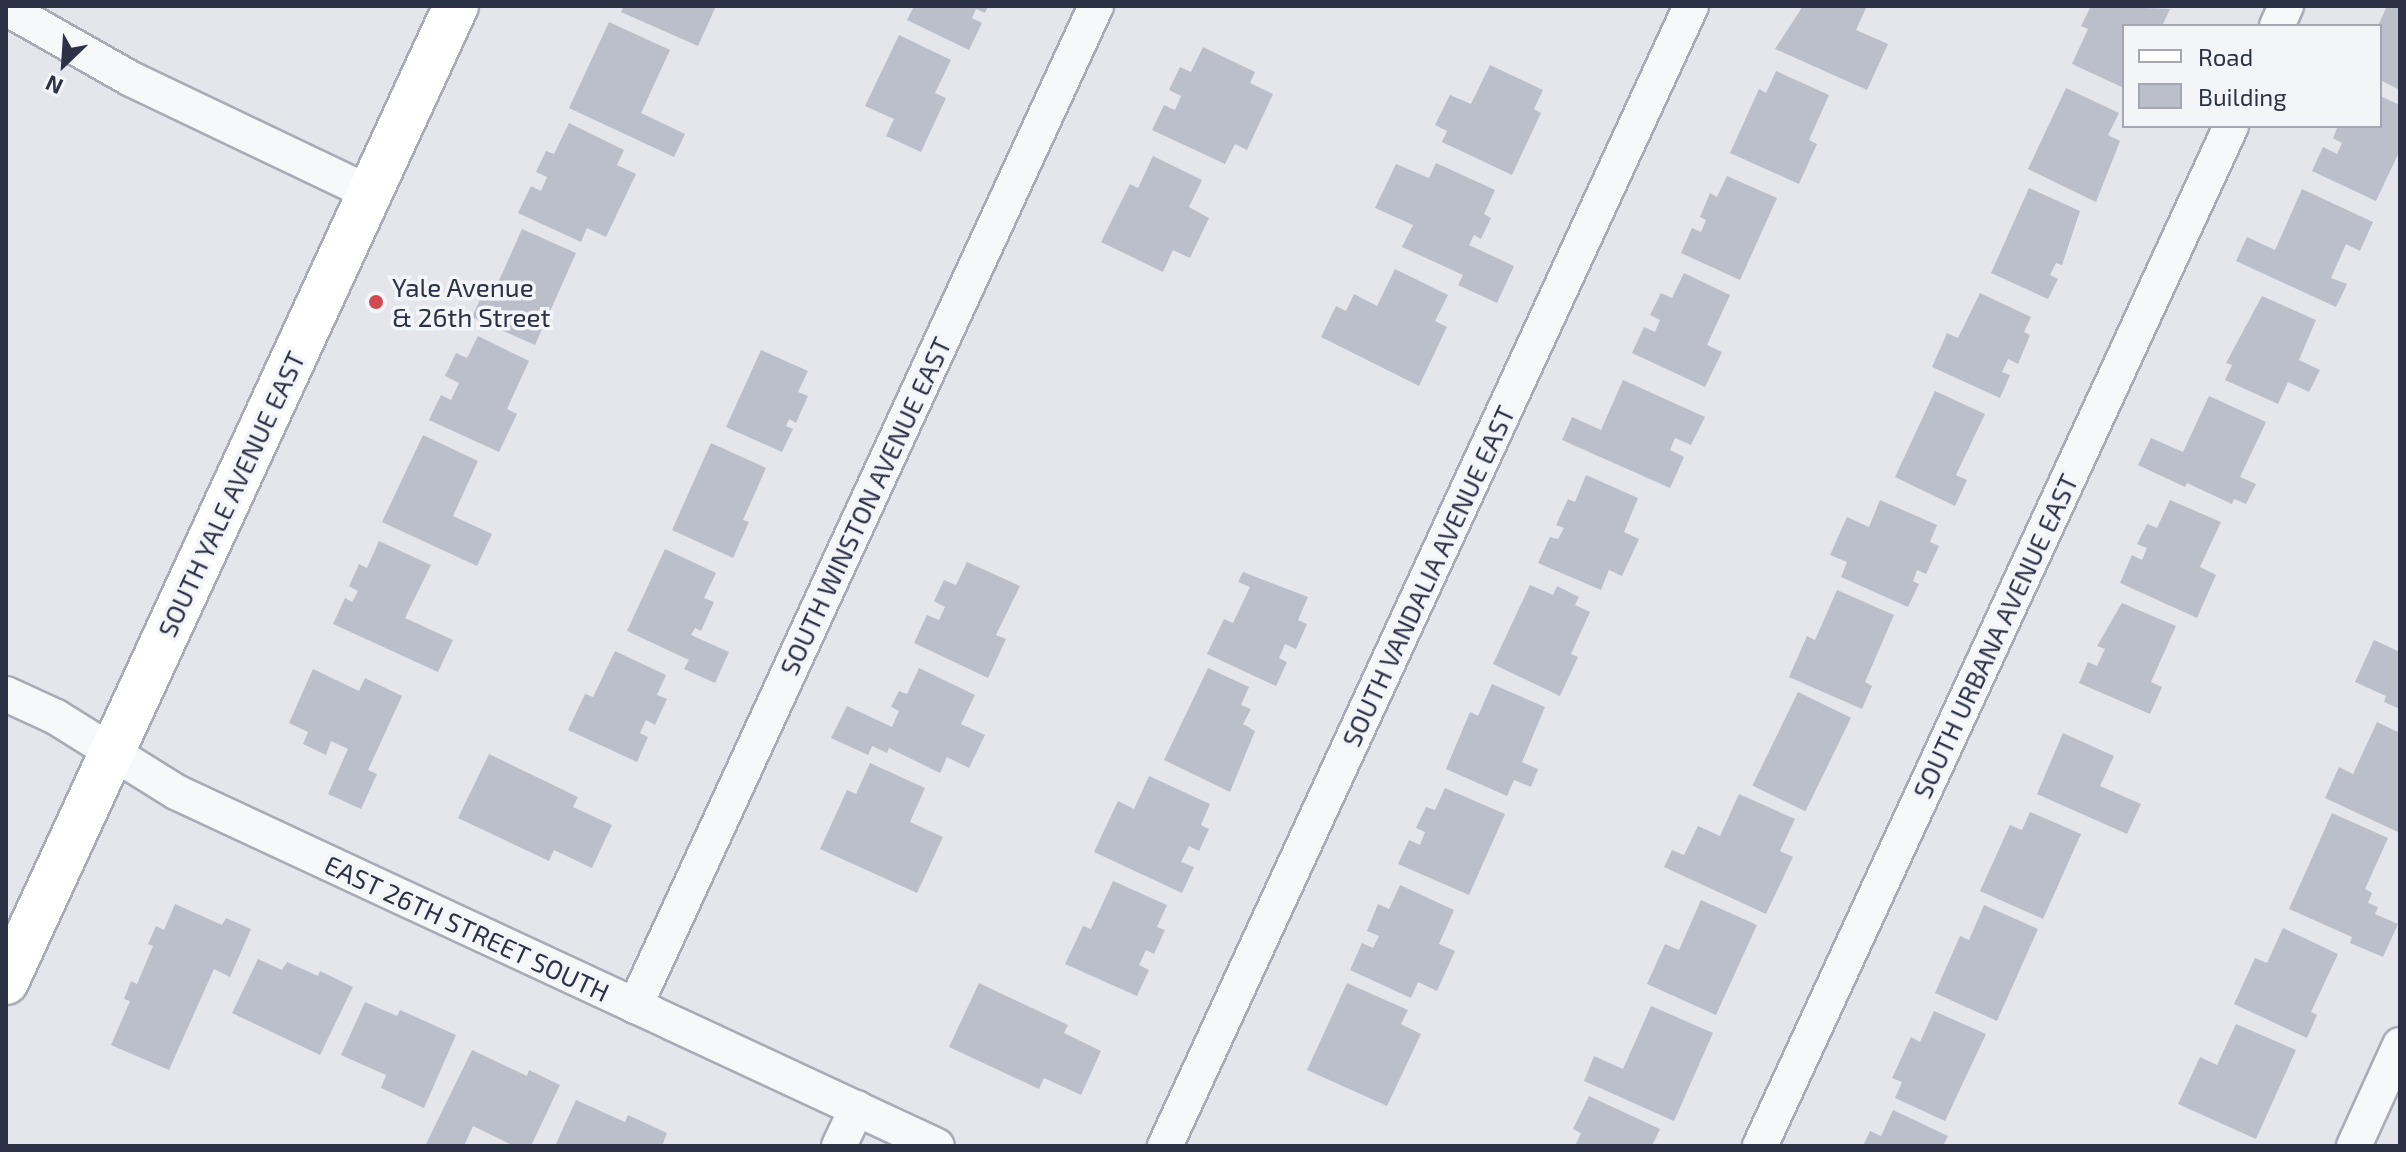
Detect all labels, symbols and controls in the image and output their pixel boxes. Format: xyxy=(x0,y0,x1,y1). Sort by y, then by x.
north arrow xyxy=(24,24,104,104)
legend xyxy=(2122,24,2382,128)
text: Road xyxy=(2198,42,2253,71)
text: N xyxy=(41,71,67,101)
text: Building xyxy=(2198,82,2287,111)
place label: Yale Avenue & 26th Street xyxy=(392,271,550,332)
marker: Yale Avenue & 26th Street xyxy=(367,293,385,311)
street label: SOUTH WINSTON AVENUE EAST xyxy=(773,332,957,680)
street label: SOUTH YALE AVENUE EAST xyxy=(151,346,311,642)
street label: SOUTH VANDALIA AVENUE EAST xyxy=(1335,400,1521,752)
street label: SOUTH URBANA AVENUE EAST xyxy=(1906,468,2084,804)
street label: EAST 26TH STREET SOUTH xyxy=(319,848,615,1008)

